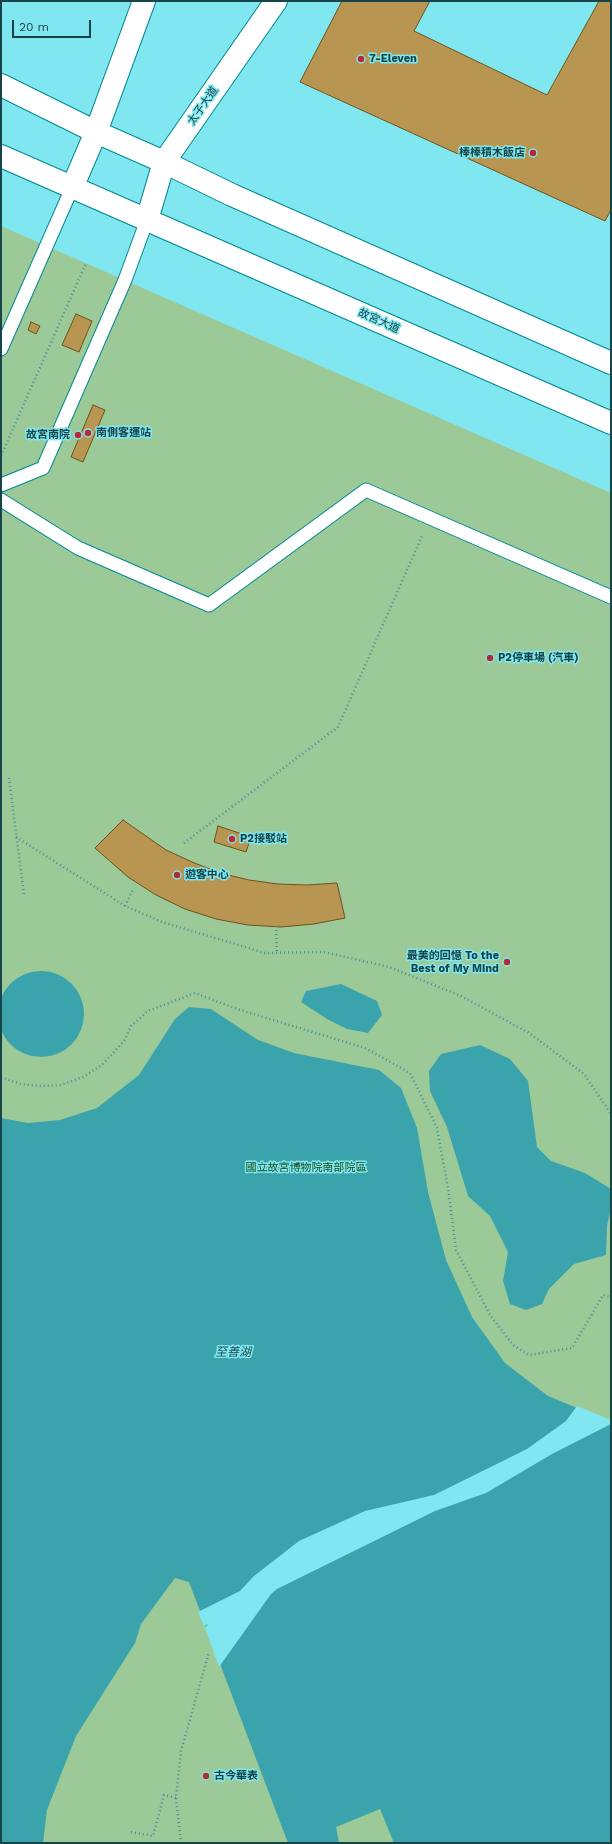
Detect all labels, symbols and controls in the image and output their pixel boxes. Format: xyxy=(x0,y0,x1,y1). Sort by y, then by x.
scale bar xyxy=(14,12,93,38)
text: 20 m xyxy=(19,20,49,34)
place label: 7-Eleven xyxy=(369,52,417,66)
marker: 7-Eleven xyxy=(356,54,366,64)
street label: 太子大道 xyxy=(185,84,221,128)
place label: 棒棒積木飯店 xyxy=(459,146,525,160)
marker: 棒棒積木飯店 xyxy=(528,148,538,158)
street label: 故宮大道 xyxy=(356,306,402,336)
place label: 南側客運站 xyxy=(96,426,151,440)
place label: 故宮南院 xyxy=(26,428,70,442)
marker: 南側客運站 xyxy=(83,428,93,438)
marker: 故宮南院 xyxy=(73,430,83,440)
place label: P2停車場 (汽車) xyxy=(498,651,579,665)
marker: P2停車場 (汽車) xyxy=(485,653,495,663)
place label: P2接駁站 xyxy=(240,832,287,846)
marker: P2接駁站 xyxy=(227,834,237,844)
place label: 遊客中心 xyxy=(185,868,229,882)
marker: 遊客中心 xyxy=(172,870,182,880)
place label: 最美的回憶 To the Best of My Mind xyxy=(407,949,499,975)
marker: 最美的回憶 To the Best of My Mind xyxy=(502,957,512,967)
park label: 國立故宮博物院南部院區 xyxy=(246,1161,366,1175)
water label: 至善湖 xyxy=(215,1345,251,1359)
place label: 古今華表 xyxy=(214,1769,258,1783)
marker: 古今華表 xyxy=(201,1771,211,1781)

